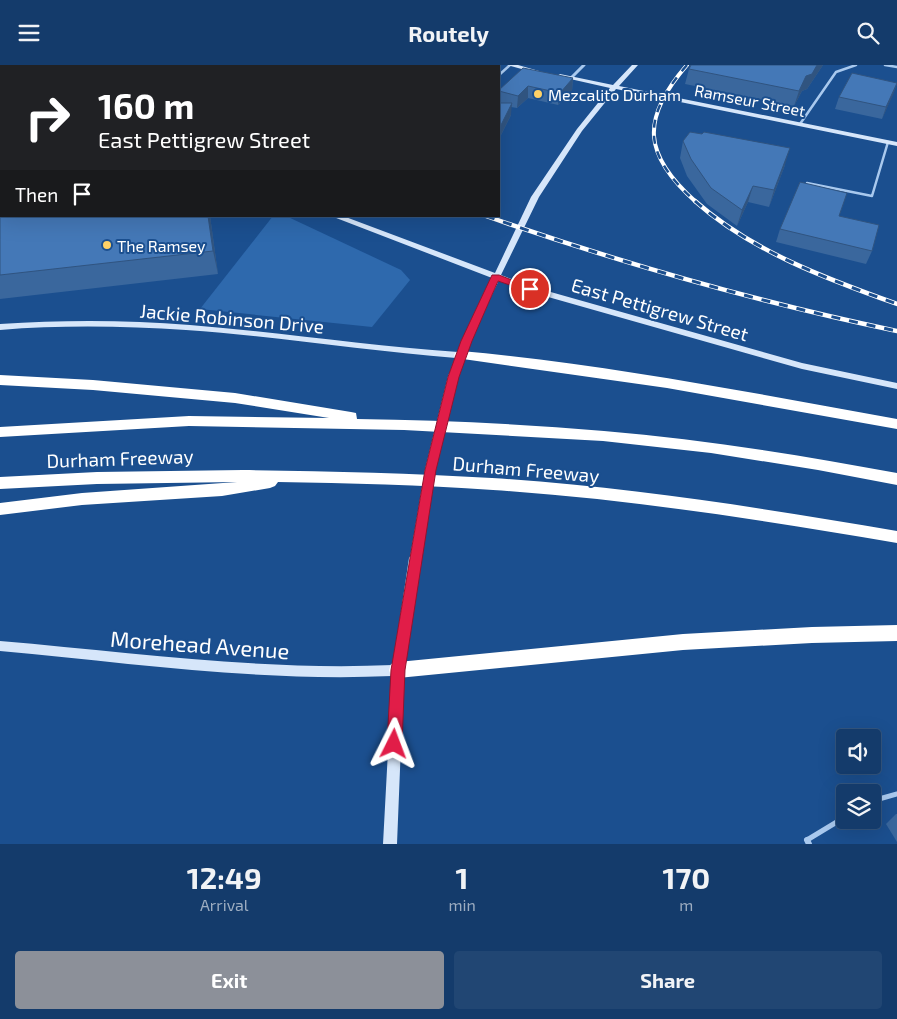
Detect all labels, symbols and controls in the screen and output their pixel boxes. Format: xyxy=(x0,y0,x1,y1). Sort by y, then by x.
icon: menu xyxy=(15,19,43,47)
icon: search xyxy=(854,19,882,47)
text: Routely xyxy=(408,20,489,46)
street label: Ramseur Street xyxy=(693,80,807,120)
text: 160 m xyxy=(98,84,194,126)
icon: right xyxy=(15,85,80,150)
place label: Mezcalito Durham xyxy=(548,85,681,104)
marker: Mezcalito Durham xyxy=(532,88,544,100)
text: East Pettigrew Street xyxy=(98,126,310,152)
icon: arrive xyxy=(68,180,96,208)
text: Then xyxy=(15,183,58,206)
place label: The Ramsey xyxy=(117,236,206,255)
marker: The Ramsey xyxy=(101,239,113,251)
pin xyxy=(509,268,551,310)
street label: East Pettigrew Street xyxy=(569,273,751,345)
icon: arrive xyxy=(516,275,544,303)
street label: Jackie Robinson Drive xyxy=(139,298,325,338)
street label: Durham Freeway xyxy=(46,444,194,472)
street label: Durham Freeway xyxy=(452,451,600,487)
street label: Morehead Avenue xyxy=(110,625,290,663)
position arrow xyxy=(367,717,419,769)
map controls xyxy=(836,729,881,829)
button: sound xyxy=(836,729,881,774)
button: layers xyxy=(836,784,881,829)
text: 12:49 xyxy=(187,859,262,895)
text: 1 xyxy=(456,859,469,895)
text: 170 xyxy=(663,859,710,895)
text: Arrival xyxy=(200,895,249,914)
text: min xyxy=(448,895,476,914)
text: m xyxy=(679,895,693,914)
button: Exit xyxy=(15,951,444,1009)
button: Share xyxy=(454,951,882,1009)

